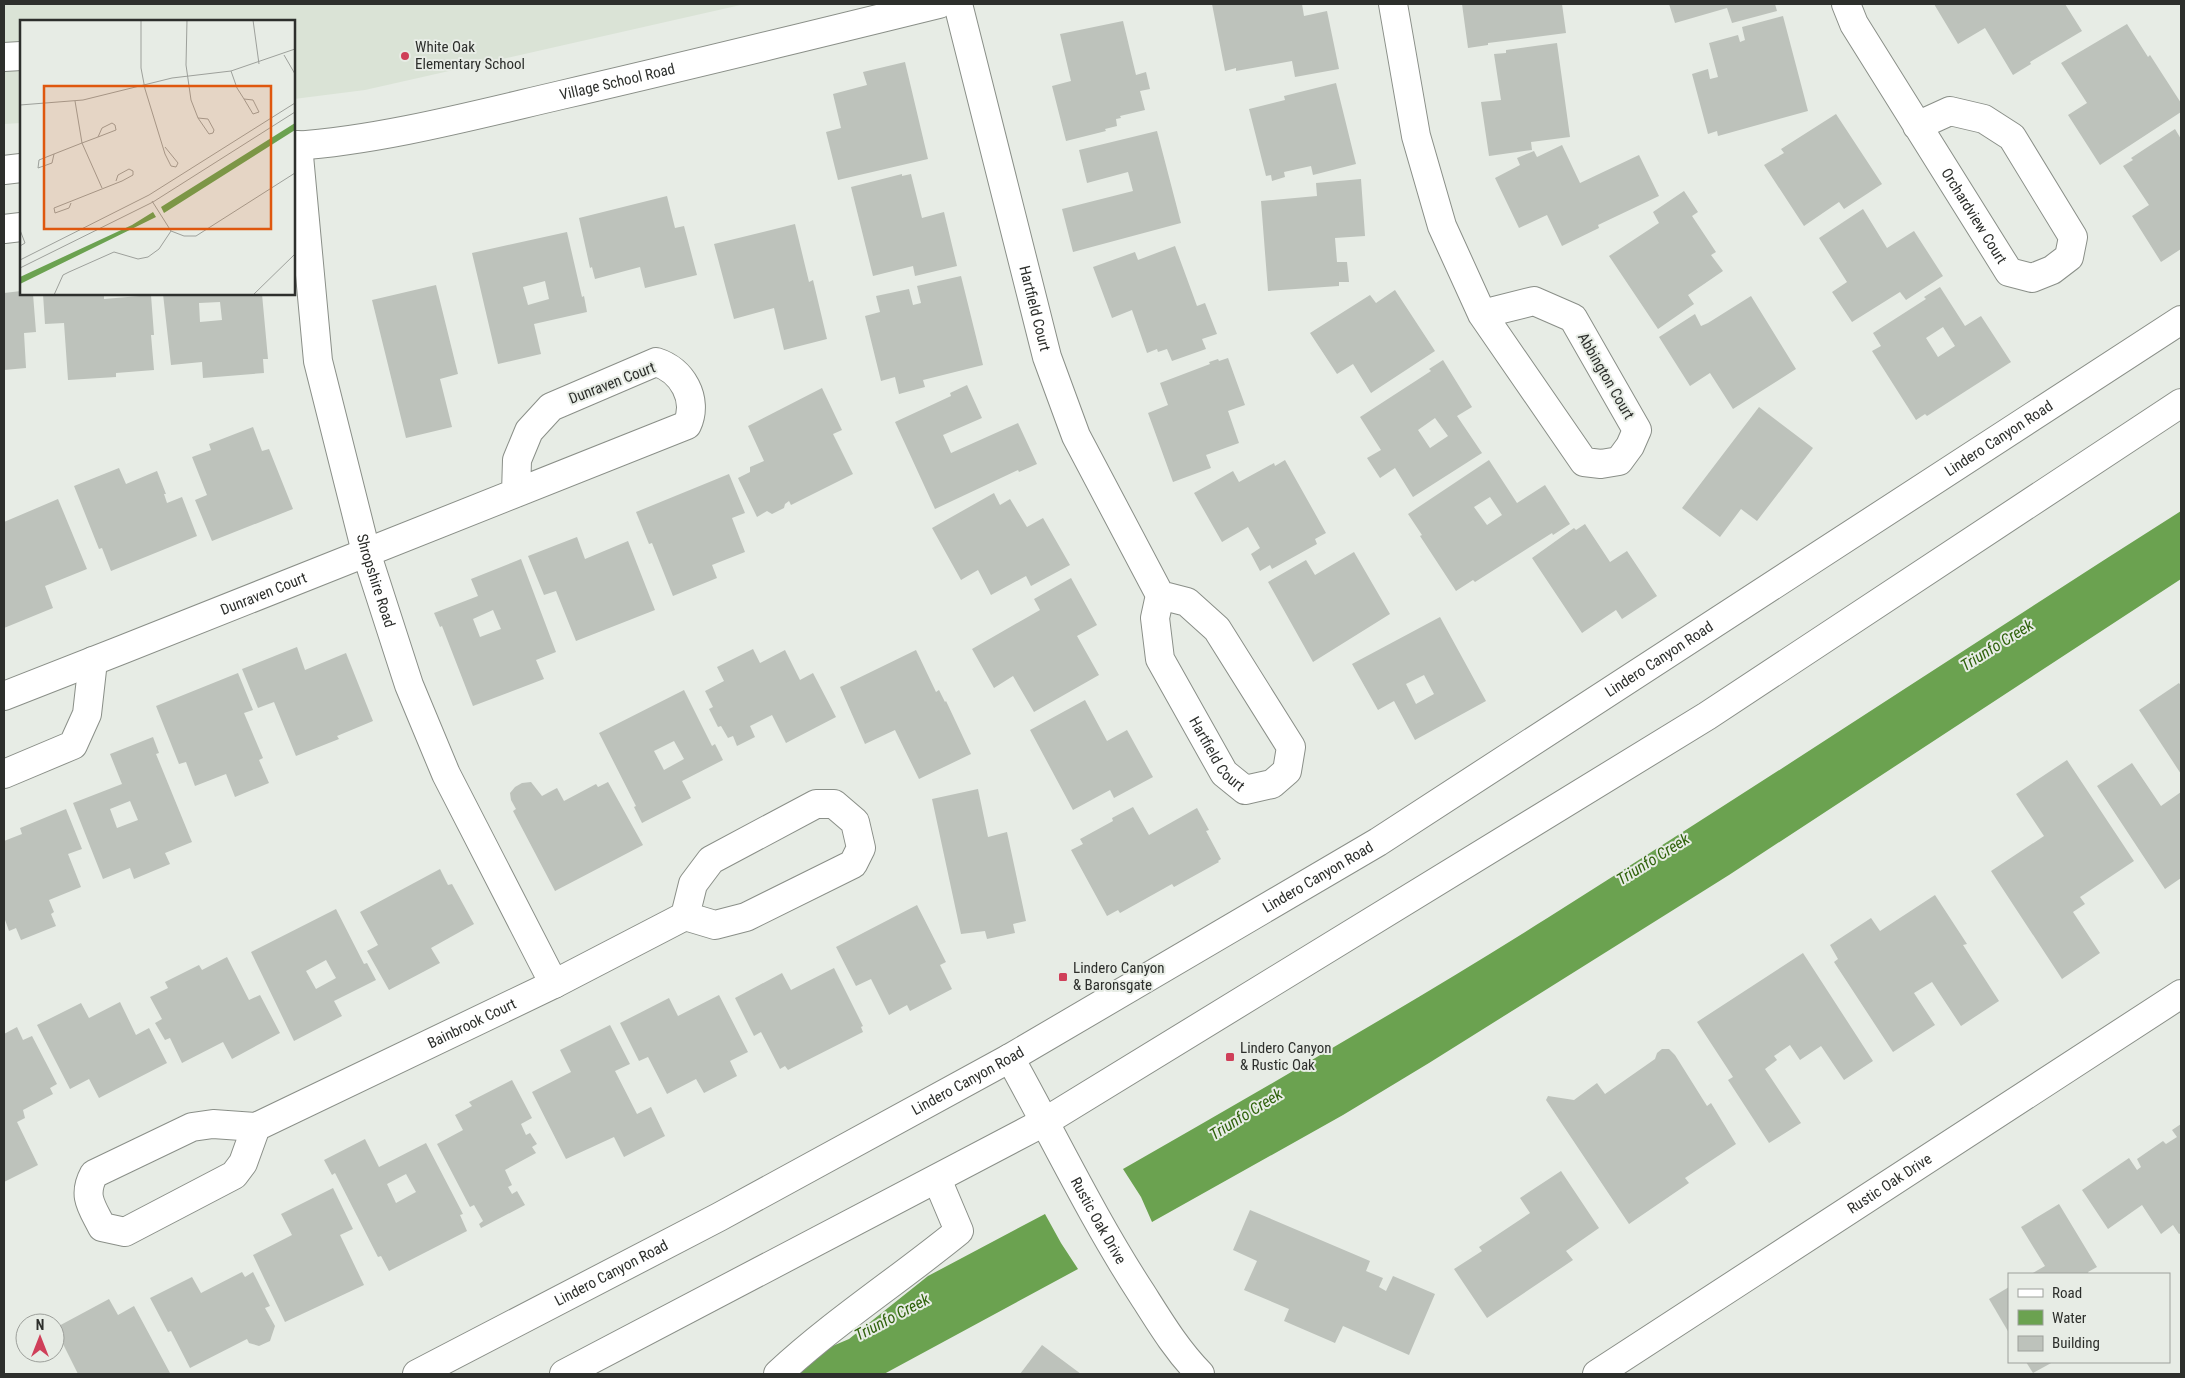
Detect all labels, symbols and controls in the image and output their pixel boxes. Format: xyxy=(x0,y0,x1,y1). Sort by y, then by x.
inset map xyxy=(20,20,295,295)
place label: White Oak Elementary School xyxy=(415,38,525,73)
marker: White Oak Elementary School xyxy=(399,50,411,62)
street label: Village School Road xyxy=(558,60,677,104)
street label: Orchardview Court xyxy=(1937,165,2011,267)
street label: Hartfield Court xyxy=(1015,264,1054,353)
street label: Abbington Court xyxy=(1574,330,1638,422)
street label: Dunraven Court xyxy=(566,358,658,408)
street label: Lindero Canyon Road xyxy=(1941,397,2056,480)
street label: Shropshire Road xyxy=(353,532,399,630)
street label: Dunraven Court xyxy=(218,569,309,619)
water label: Triunfo Creek xyxy=(1957,615,2038,675)
street label: Lindero Canyon Road xyxy=(1602,618,1717,701)
street label: Hartfield Court xyxy=(1185,713,1248,795)
water label: Triunfo Creek xyxy=(1613,829,1694,889)
street label: Lindero Canyon Road xyxy=(1259,838,1376,917)
place label: Lindero Canyon & Baronsgate xyxy=(1073,959,1165,994)
marker: Lindero Canyon & Baronsgate xyxy=(1057,971,1069,983)
street label: Bainbrook Court xyxy=(425,995,519,1052)
place label: Lindero Canyon & Rustic Oak xyxy=(1240,1039,1332,1074)
street label: Lindero Canyon Road xyxy=(909,1043,1027,1119)
marker: Lindero Canyon & Rustic Oak xyxy=(1224,1051,1236,1063)
water label: Triunfo Creek xyxy=(1206,1084,1287,1144)
street label: Rustic Oak Drive xyxy=(1844,1150,1935,1218)
street label: Rustic Oak Drive xyxy=(1067,1174,1130,1267)
street label: Lindero Canyon Road xyxy=(552,1236,671,1310)
legend xyxy=(2008,1273,2170,1363)
text: Road xyxy=(2052,1284,2082,1302)
water label: Triunfo Creek xyxy=(851,1289,934,1345)
text: Water xyxy=(2052,1309,2087,1327)
north arrow xyxy=(15,1313,65,1363)
text: N xyxy=(36,1317,44,1333)
text: Building xyxy=(2052,1334,2100,1352)

